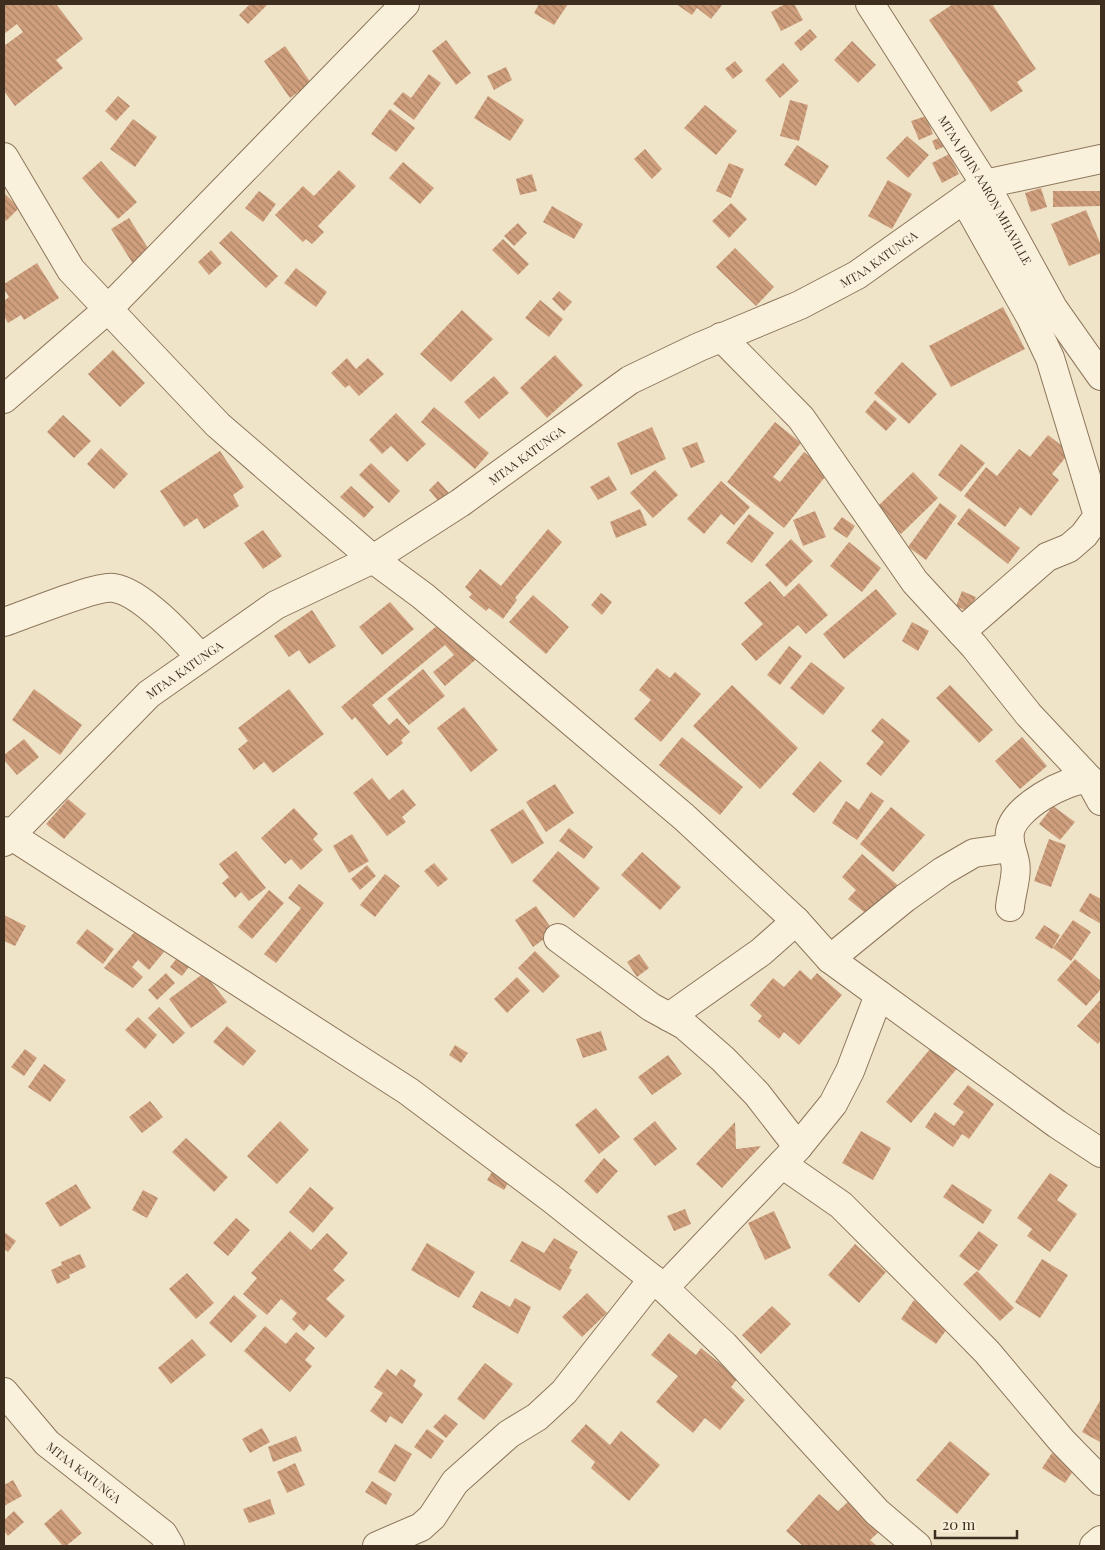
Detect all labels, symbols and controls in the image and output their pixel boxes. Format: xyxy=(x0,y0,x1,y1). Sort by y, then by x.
street label: MTAA JOHN AARON MHAVILLE xyxy=(935,112,1036,267)
street label: MTAA KATUNGA xyxy=(837,227,921,291)
street label: MTAA KATUNGA xyxy=(485,422,568,488)
street label: MTAA KATUNGA xyxy=(142,637,226,702)
street label: MTAA KATUNGA xyxy=(44,1438,125,1507)
scale bar xyxy=(935,1508,1018,1540)
text: 20 m xyxy=(942,1514,976,1534)

